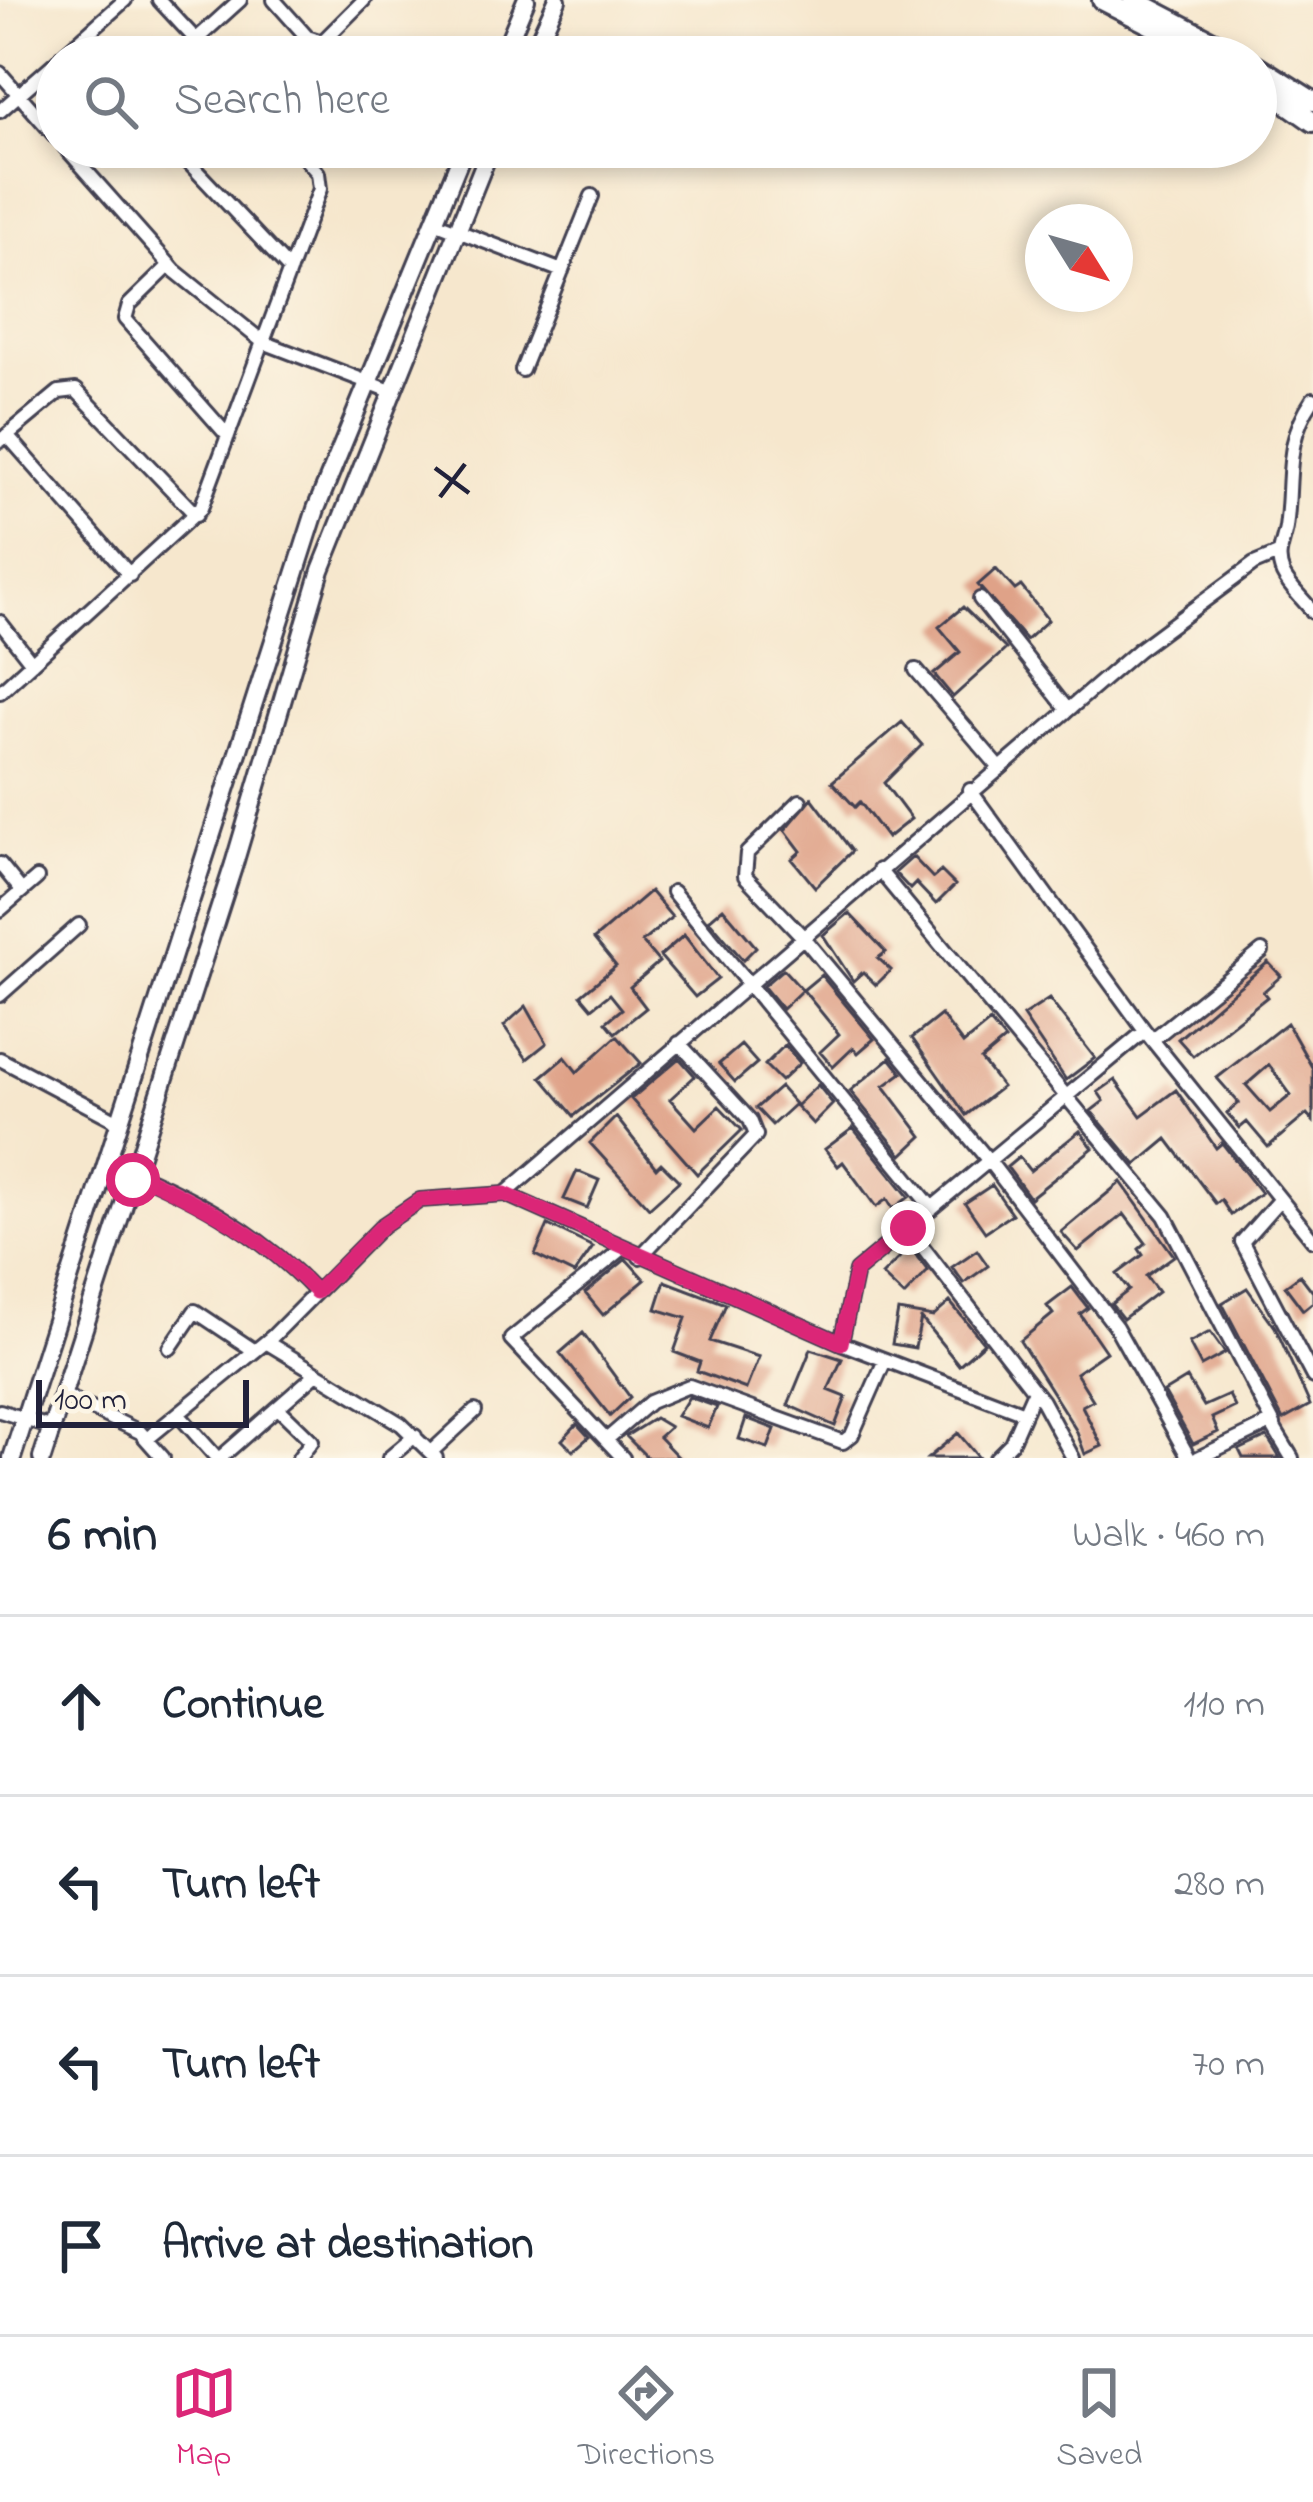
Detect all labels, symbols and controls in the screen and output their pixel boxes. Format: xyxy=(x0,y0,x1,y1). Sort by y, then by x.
search box xyxy=(36,36,1277,168)
icon: search xyxy=(78,69,144,135)
text: Search here xyxy=(174,69,390,135)
north arrow xyxy=(1025,204,1133,312)
route start xyxy=(106,1153,160,1207)
route end xyxy=(881,1201,935,1255)
scale bar xyxy=(36,1374,249,1427)
text: 100 m xyxy=(54,1377,127,1425)
text: 6 min xyxy=(48,1499,157,1574)
text: Walk · 460 m xyxy=(1072,1508,1265,1565)
icon: ahead xyxy=(48,1673,114,1739)
text: Continue xyxy=(162,1673,323,1739)
text: 110 m xyxy=(1183,1677,1265,1734)
icon: left xyxy=(48,1853,114,1919)
text: Turn left xyxy=(162,1853,320,1919)
text: 280 m xyxy=(1174,1857,1265,1914)
icon: left xyxy=(48,2033,114,2099)
text: Turn left xyxy=(162,2033,320,2099)
text: 70 m xyxy=(1192,2037,1265,2094)
icon: arrive xyxy=(48,2213,114,2279)
text: Arrive at destination xyxy=(162,2213,533,2279)
tab: Map xyxy=(171,2360,237,2480)
tab: Directions xyxy=(578,2360,715,2480)
tab: Saved xyxy=(1056,2360,1142,2480)

